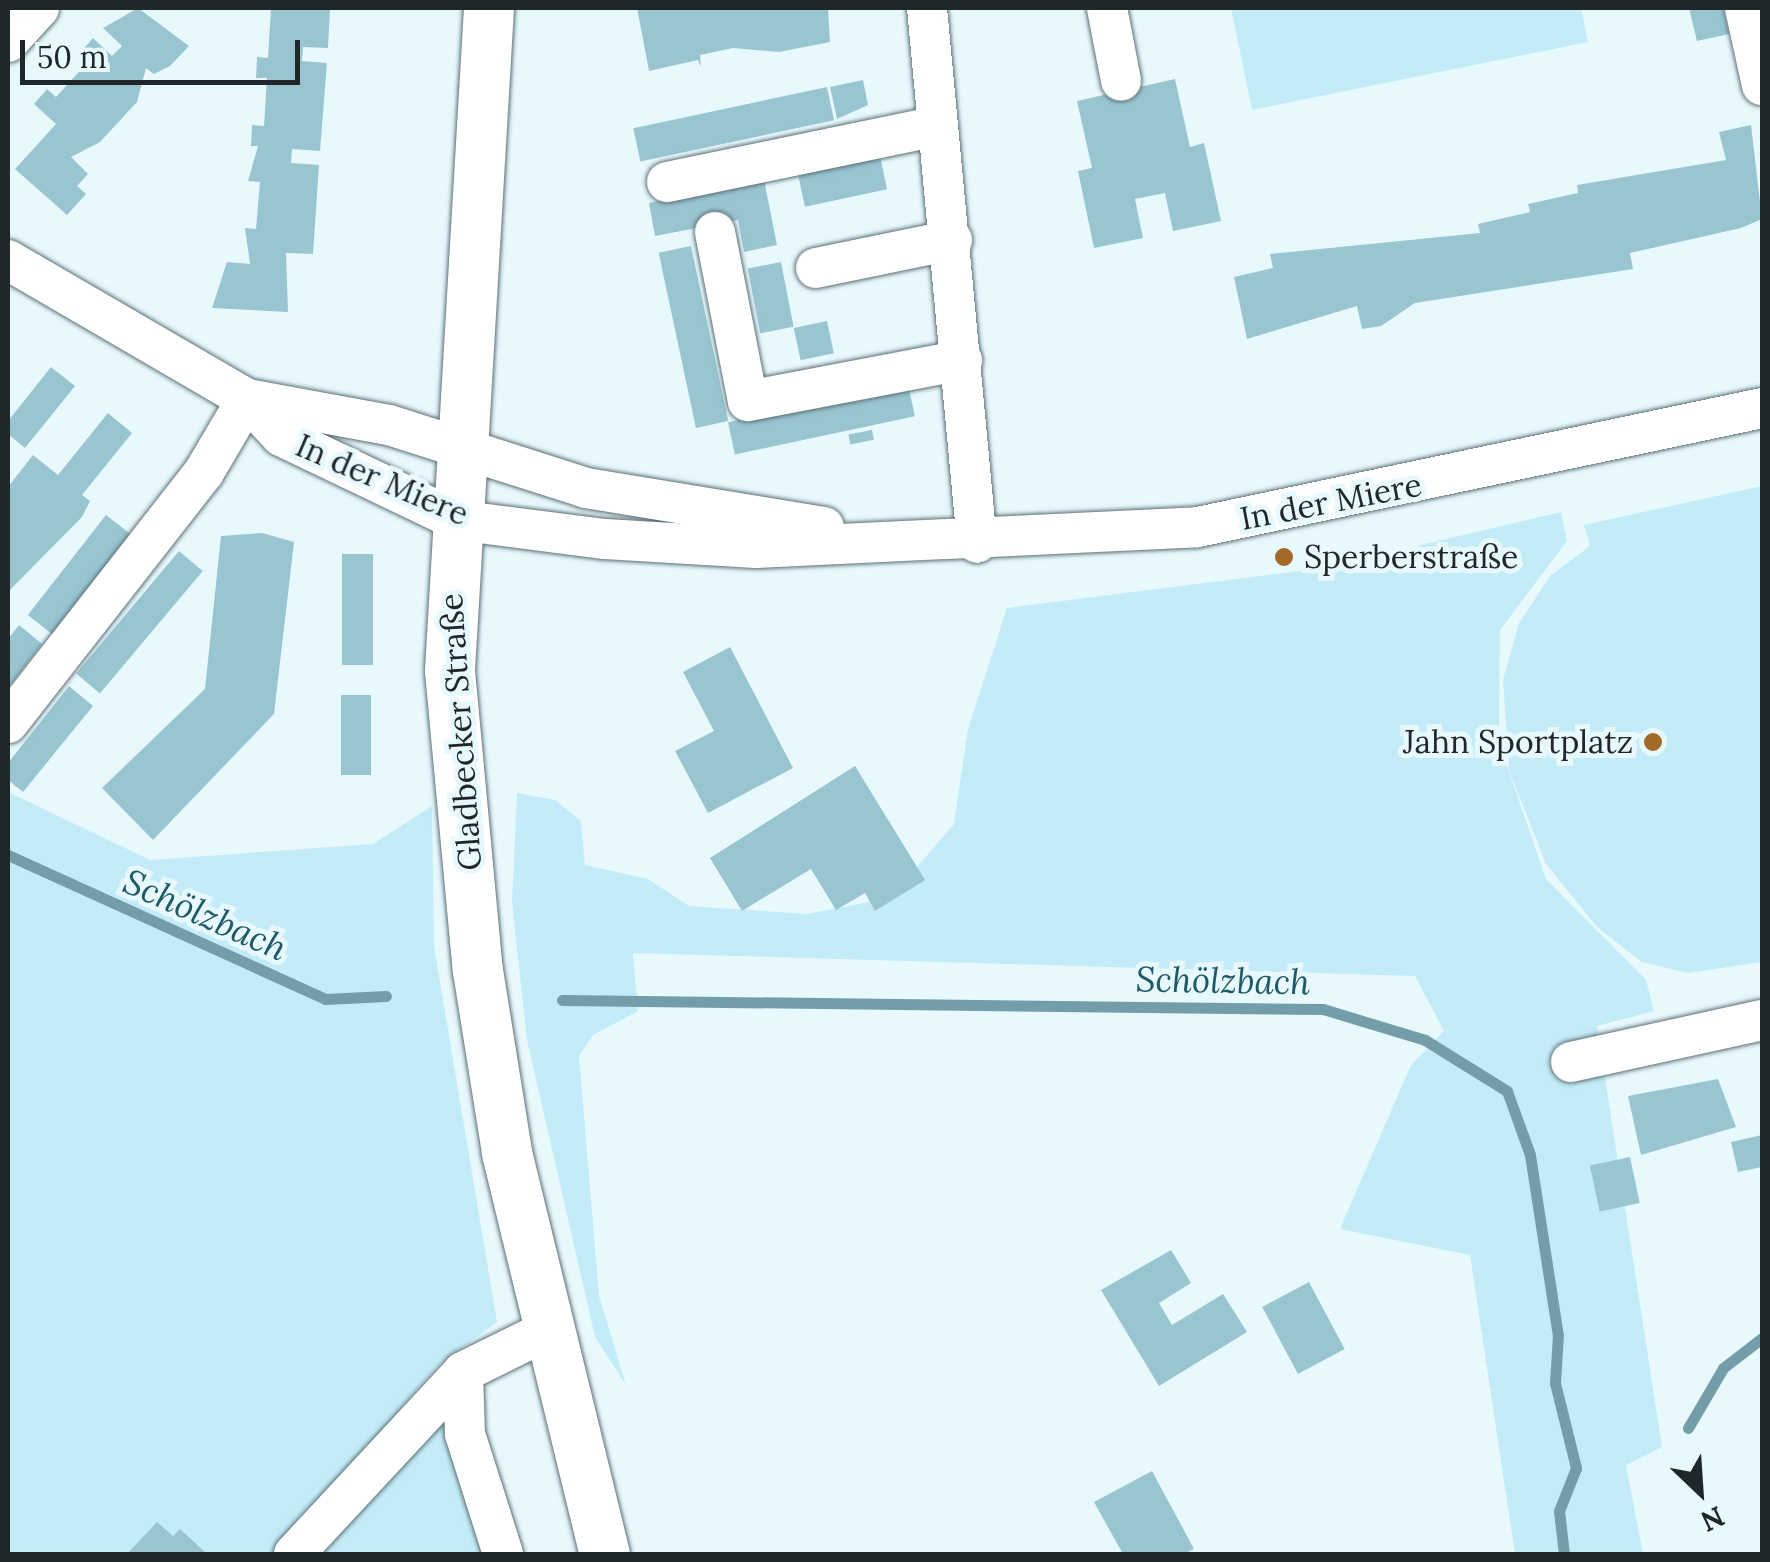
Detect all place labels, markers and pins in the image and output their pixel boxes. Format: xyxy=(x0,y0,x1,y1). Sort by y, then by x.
place label: Sperberstraße xyxy=(1304,538,1518,576)
marker: Sperberstraße xyxy=(1273,546,1295,568)
place label: Jahn Sportplatz xyxy=(1403,723,1633,761)
marker: Jahn Sportplatz xyxy=(1642,731,1664,753)

